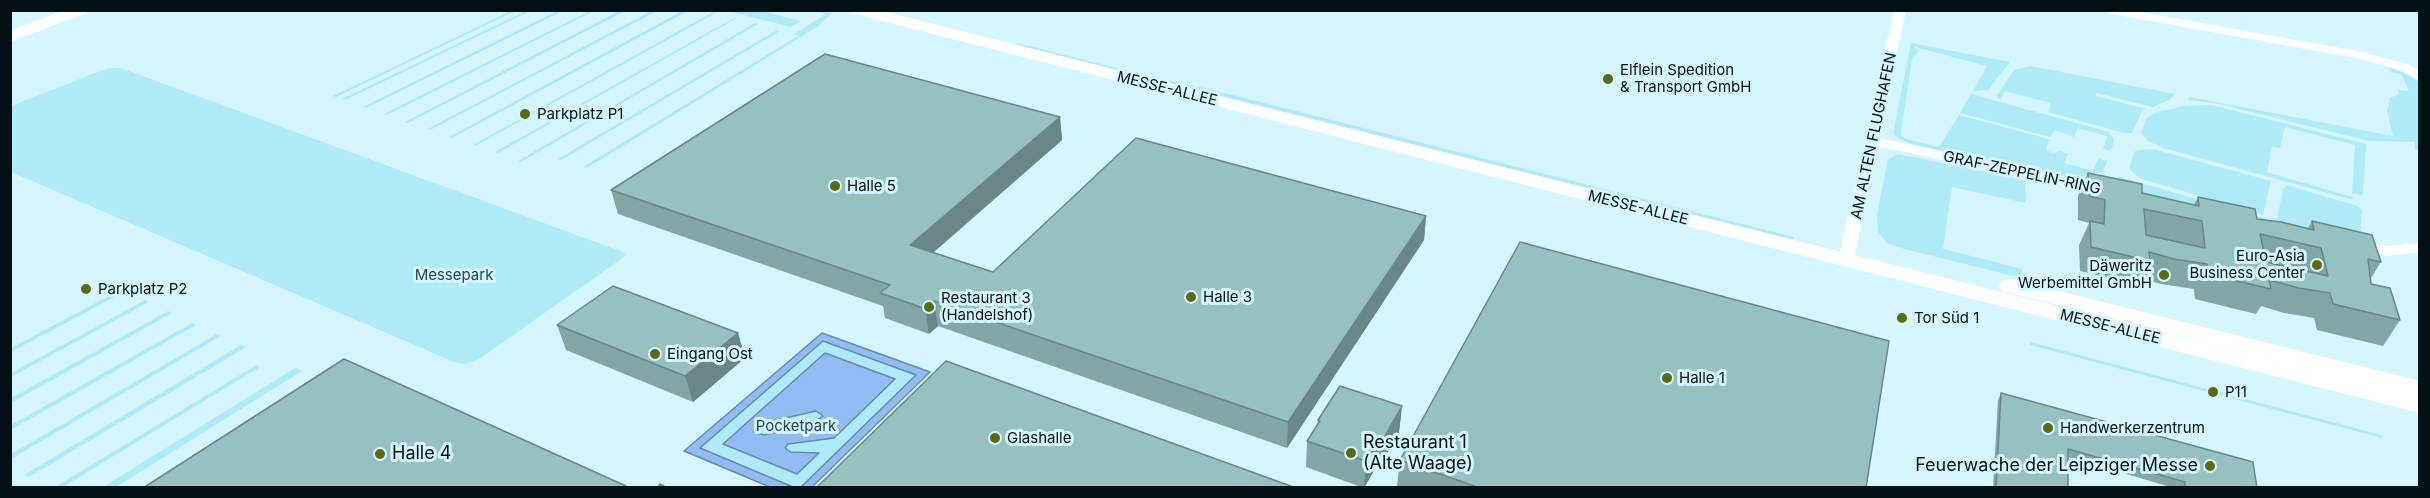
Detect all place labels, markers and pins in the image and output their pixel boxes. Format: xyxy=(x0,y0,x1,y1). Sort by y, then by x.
place label: Elflein Spedition & Transport GmbH xyxy=(1620,61,1751,96)
marker: Elflein Spedition & Transport GmbH xyxy=(1601,72,1615,86)
place label: Parkplatz P1 xyxy=(537,105,623,123)
marker: Parkplatz P1 xyxy=(518,107,532,121)
place label: Halle 5 xyxy=(847,177,896,195)
marker: Halle 5 xyxy=(828,179,842,193)
place label: Euro-Asia Business Center xyxy=(2189,247,2305,282)
place label: Däweritz Werbemittel GmbH xyxy=(2018,257,2152,292)
marker: Euro-Asia Business Center xyxy=(2310,258,2324,272)
marker: Däweritz Werbemittel GmbH xyxy=(2157,268,2171,282)
place label: Parkplatz P2 xyxy=(98,280,187,298)
marker: Parkplatz P2 xyxy=(79,282,93,296)
place label: Halle 3 xyxy=(1203,288,1252,306)
place label: Restaurant 3 (Handelshof) xyxy=(941,289,1033,324)
marker: Halle 3 xyxy=(1184,290,1198,304)
marker: Restaurant 3 (Handelshof) xyxy=(922,300,936,314)
place label: Tor Süd 1 xyxy=(1914,309,1979,327)
marker: Tor Süd 1 xyxy=(1895,311,1909,325)
place label: Eingang Ost xyxy=(667,345,753,363)
marker: Eingang Ost xyxy=(648,347,662,361)
place label: Halle 1 xyxy=(1679,369,1725,387)
marker: Halle 1 xyxy=(1660,371,1674,385)
place label: P11 xyxy=(2225,383,2247,401)
marker: P11 xyxy=(2206,385,2220,399)
place label: Handwerkerzentrum xyxy=(2060,419,2205,437)
marker: Handwerkerzentrum xyxy=(2041,421,2055,435)
place label: Glashalle xyxy=(1007,429,1071,447)
marker: Glashalle xyxy=(988,431,1002,445)
place label: Restaurant 1 (Alte Waage) xyxy=(1363,432,1473,474)
place label: Halle 4 xyxy=(392,443,451,465)
marker: Restaurant 1 (Alte Waage) xyxy=(1344,446,1358,460)
marker: Halle 4 xyxy=(373,447,387,461)
place label: Feuerwache der Leipziger Messe xyxy=(1915,455,2198,477)
marker: Feuerwache der Leipziger Messe xyxy=(2203,459,2217,473)

